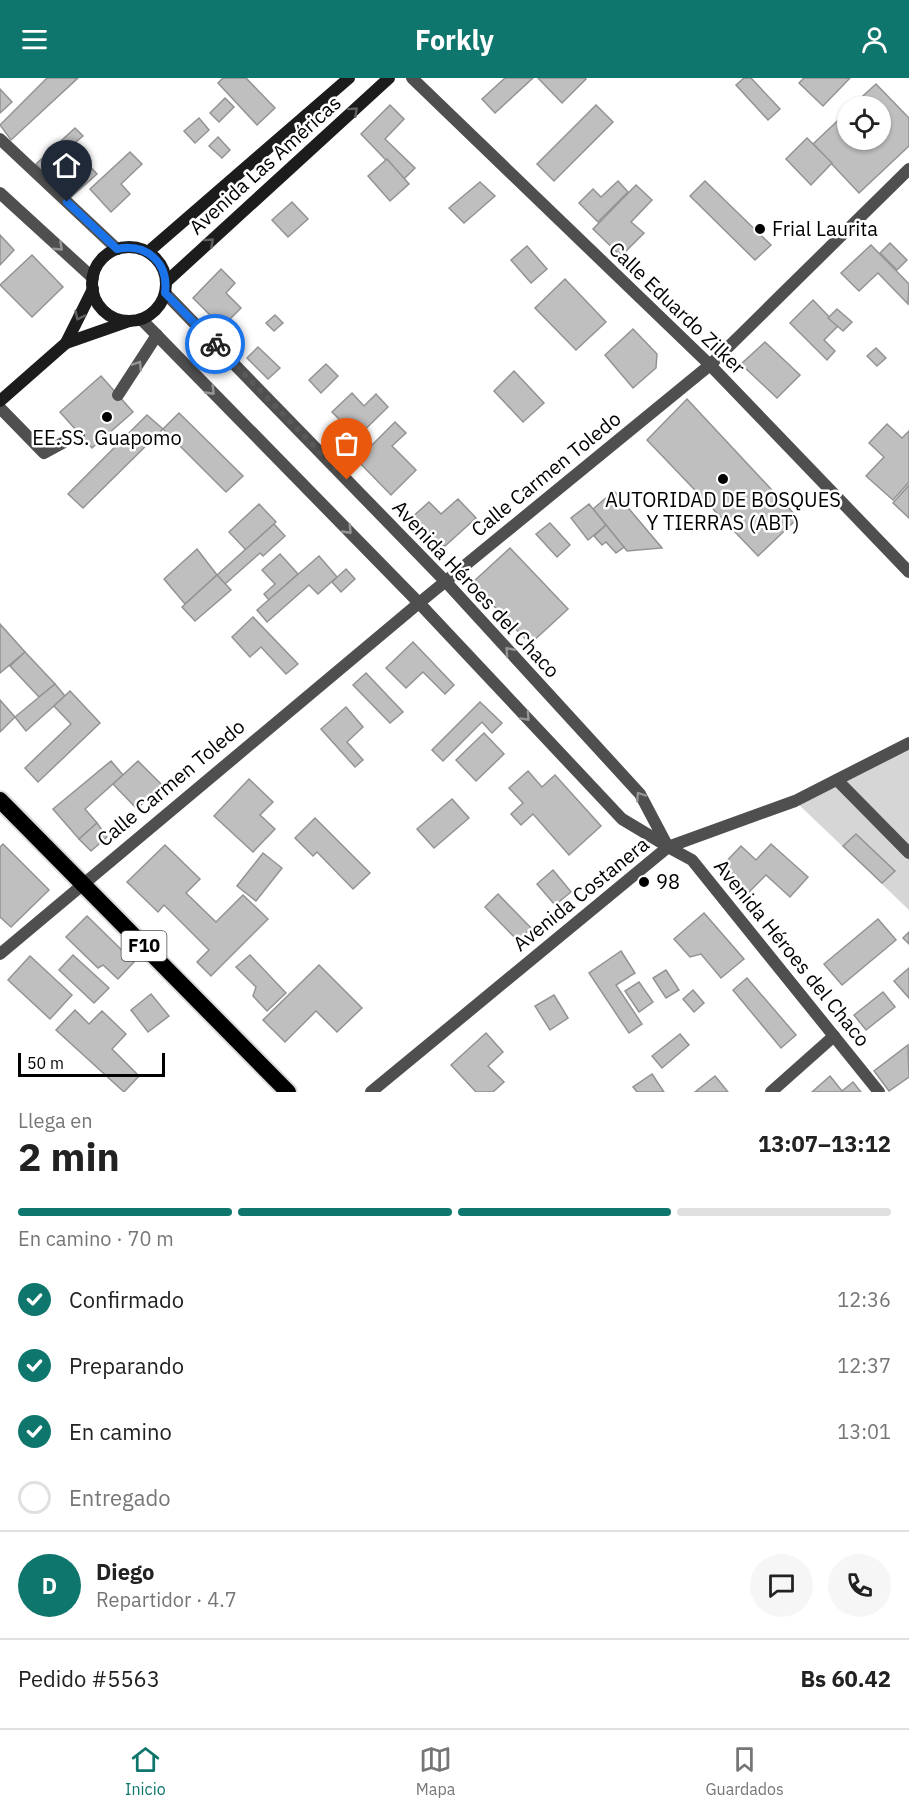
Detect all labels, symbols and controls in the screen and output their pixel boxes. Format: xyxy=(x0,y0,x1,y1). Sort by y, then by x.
text: Forkly xyxy=(415,22,494,57)
icon: menu xyxy=(18,23,51,56)
icon: person xyxy=(858,23,891,56)
street label: Avenida Las Américas xyxy=(183,89,346,240)
map controls xyxy=(837,96,891,150)
button: locate xyxy=(837,96,891,150)
one-way arrow xyxy=(347,107,357,118)
pin xyxy=(41,140,92,202)
icon: home xyxy=(50,149,83,182)
place label: Frial Laurita xyxy=(772,215,878,242)
marker: Frial Laurita xyxy=(753,222,767,236)
street label: Calle Eduardo Zilker xyxy=(603,235,751,380)
one-way arrow xyxy=(203,238,213,249)
one-way arrow xyxy=(51,239,62,250)
one-way arrow xyxy=(75,310,87,321)
courier xyxy=(185,314,245,374)
icon: bike xyxy=(199,328,232,361)
one-way arrow xyxy=(130,361,142,371)
one-way arrow xyxy=(204,383,215,394)
street label: Calle Carmen Toledo xyxy=(465,405,626,542)
marker: EE.SS. Guapomo xyxy=(100,410,114,424)
pin xyxy=(321,418,372,480)
place label: EE.SS. Guapomo xyxy=(32,424,182,451)
icon: bag xyxy=(330,427,363,460)
marker: AUTORIDAD DE BOSQUES Y TIERRAS (ABT) xyxy=(716,472,730,486)
place label: AUTORIDAD DE BOSQUES Y TIERRAS (ABT) xyxy=(605,486,841,536)
street label: Avenida Héroes del Chaco xyxy=(387,494,566,683)
one-way arrow xyxy=(340,523,351,534)
one-way arrow xyxy=(505,648,516,658)
one-way arrow xyxy=(519,710,530,720)
street label: Calle Carmen Toledo xyxy=(91,713,250,852)
one-way arrow xyxy=(636,792,647,803)
street label: Avenida Costanera xyxy=(507,830,655,957)
street label: Avenida Héroes del Chaco xyxy=(708,853,876,1052)
place label: 98 xyxy=(656,868,680,895)
marker: 98 xyxy=(637,875,651,889)
road number: F10 xyxy=(122,931,166,961)
scale bar xyxy=(18,1050,165,1078)
text: 50 m xyxy=(27,1053,64,1073)
text: Llega en xyxy=(18,1107,93,1134)
text: 13:07–13:12 xyxy=(758,1129,891,1158)
text: 2 min xyxy=(18,1131,120,1182)
text: En camino · 70 m xyxy=(18,1225,174,1252)
icon: check xyxy=(18,1283,51,1316)
text: Confirmado xyxy=(69,1285,184,1314)
text: 12:36 xyxy=(837,1286,891,1313)
icon: check xyxy=(18,1349,51,1382)
text: Preparando xyxy=(69,1351,184,1380)
text: 12:37 xyxy=(837,1352,891,1379)
icon: check xyxy=(18,1415,51,1448)
text: En camino xyxy=(69,1417,172,1446)
text: 13:01 xyxy=(837,1418,891,1445)
text: Entregado xyxy=(69,1483,170,1512)
button: chat xyxy=(750,1554,813,1617)
button: phone xyxy=(828,1554,891,1617)
text: Diego xyxy=(96,1557,154,1586)
text: D xyxy=(42,1571,57,1600)
text: Repartidor · 4.7 xyxy=(96,1586,237,1613)
text: Pedido #5563 xyxy=(18,1664,160,1693)
text: Bs 60.42 xyxy=(800,1664,891,1693)
tab: Inicio xyxy=(125,1743,166,1799)
tab: Mapa xyxy=(416,1743,455,1799)
tab: Guardados xyxy=(705,1743,784,1799)

